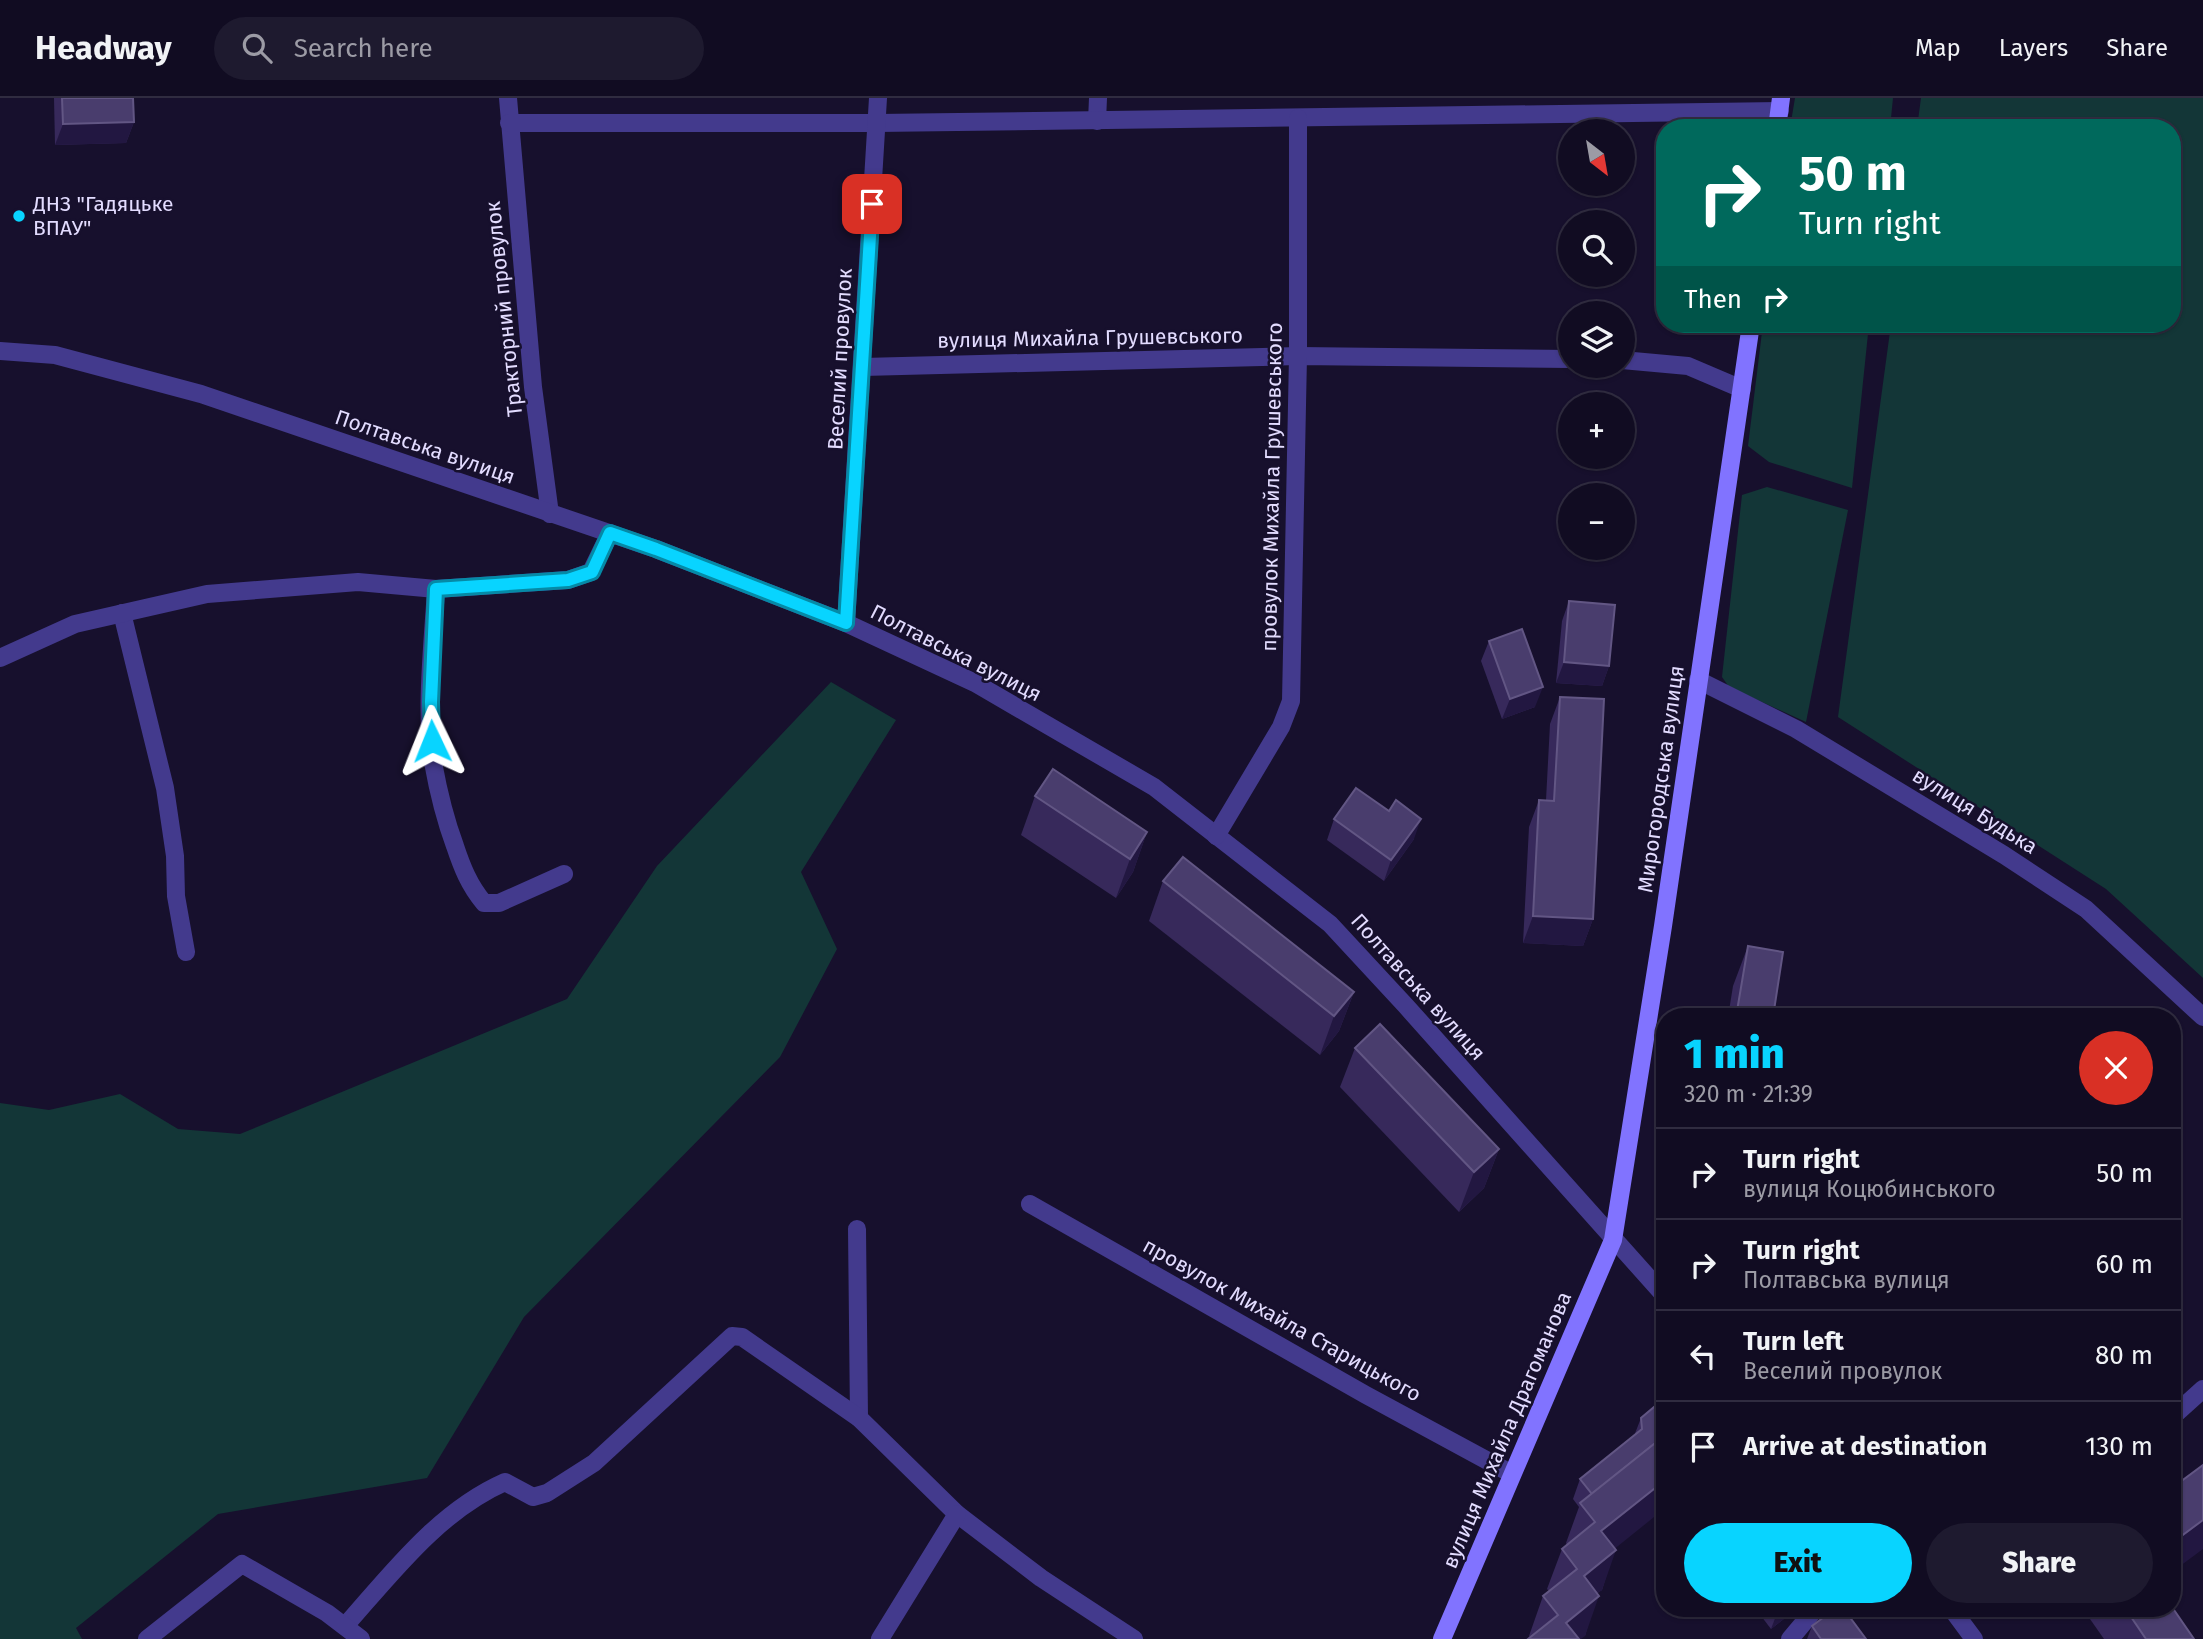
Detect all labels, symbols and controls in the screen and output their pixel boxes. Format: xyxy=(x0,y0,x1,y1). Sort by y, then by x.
search box xyxy=(214,17,704,80)
text: Headway xyxy=(35,28,172,68)
icon: search xyxy=(238,29,276,67)
text: Search here xyxy=(294,33,433,64)
text: Map xyxy=(1915,34,1961,62)
text: Layers xyxy=(1999,34,2068,62)
text: Share xyxy=(2106,34,2168,62)
north arrow xyxy=(1558,119,1634,196)
map controls xyxy=(1558,119,1635,560)
text: 50 m xyxy=(1799,144,1907,203)
icon: right xyxy=(1684,147,1775,238)
pin xyxy=(842,174,902,234)
icon: arrive xyxy=(853,185,891,223)
place label: ДНЗ "Гадяцьке ВПАУ" xyxy=(32,191,174,241)
street label: Тракторний провулок xyxy=(480,200,528,418)
text: Turn right xyxy=(1799,204,1941,242)
marker: ДНЗ "Гадяцьке ВПАУ" xyxy=(11,208,27,224)
button: search xyxy=(1558,210,1635,287)
street label: Веселий провулок xyxy=(822,267,858,451)
icon: right xyxy=(1756,280,1794,318)
text: Then xyxy=(1684,284,1742,315)
button: layers xyxy=(1558,301,1635,378)
street label: вулиця Михайла Грушевського xyxy=(937,322,1243,354)
street label: провулок Михайла Грушевського xyxy=(1256,322,1288,652)
button: + xyxy=(1558,392,1635,469)
street label: Полтавська вулиця xyxy=(332,404,518,490)
button: − xyxy=(1558,483,1635,560)
street label: Полтавська вулиця xyxy=(866,599,1046,707)
street label: Мирогородська вулиця xyxy=(1632,664,1690,894)
position arrow xyxy=(395,704,469,778)
street label: вулиця Будька xyxy=(1908,762,2042,860)
street label: Полтавська вулиця xyxy=(1345,908,1491,1066)
text: 1 min xyxy=(1684,1029,1785,1079)
button: close xyxy=(2079,1031,2153,1105)
text: 320 m · 21:39 xyxy=(1684,1080,1813,1108)
text: Turn right xyxy=(1743,1144,1860,1175)
icon: right xyxy=(1684,1155,1722,1193)
text: 50 m xyxy=(2096,1158,2153,1189)
text: вулиця Коцюбинського xyxy=(1743,1175,1996,1203)
street label: провулок Михайла Старицького xyxy=(1138,1232,1426,1408)
text: Turn right xyxy=(1743,1235,1860,1266)
icon: right xyxy=(1684,1246,1722,1284)
text: 60 m xyxy=(2095,1249,2153,1280)
text: Полтавська вулиця xyxy=(1743,1266,1950,1294)
street label: вулиця Михайла Драгоманова xyxy=(1437,1288,1577,1572)
text: Turn left xyxy=(1743,1326,1844,1357)
icon: left xyxy=(1684,1337,1722,1375)
text: 80 m xyxy=(2095,1340,2153,1371)
text: Веселий провулок xyxy=(1743,1357,1942,1385)
icon: arrive xyxy=(1684,1428,1722,1466)
text: Arrive at destination xyxy=(1743,1431,1987,1462)
text: 130 m xyxy=(2085,1431,2153,1462)
button: Exit xyxy=(1684,1523,1912,1603)
button: Share xyxy=(1926,1523,2153,1603)

